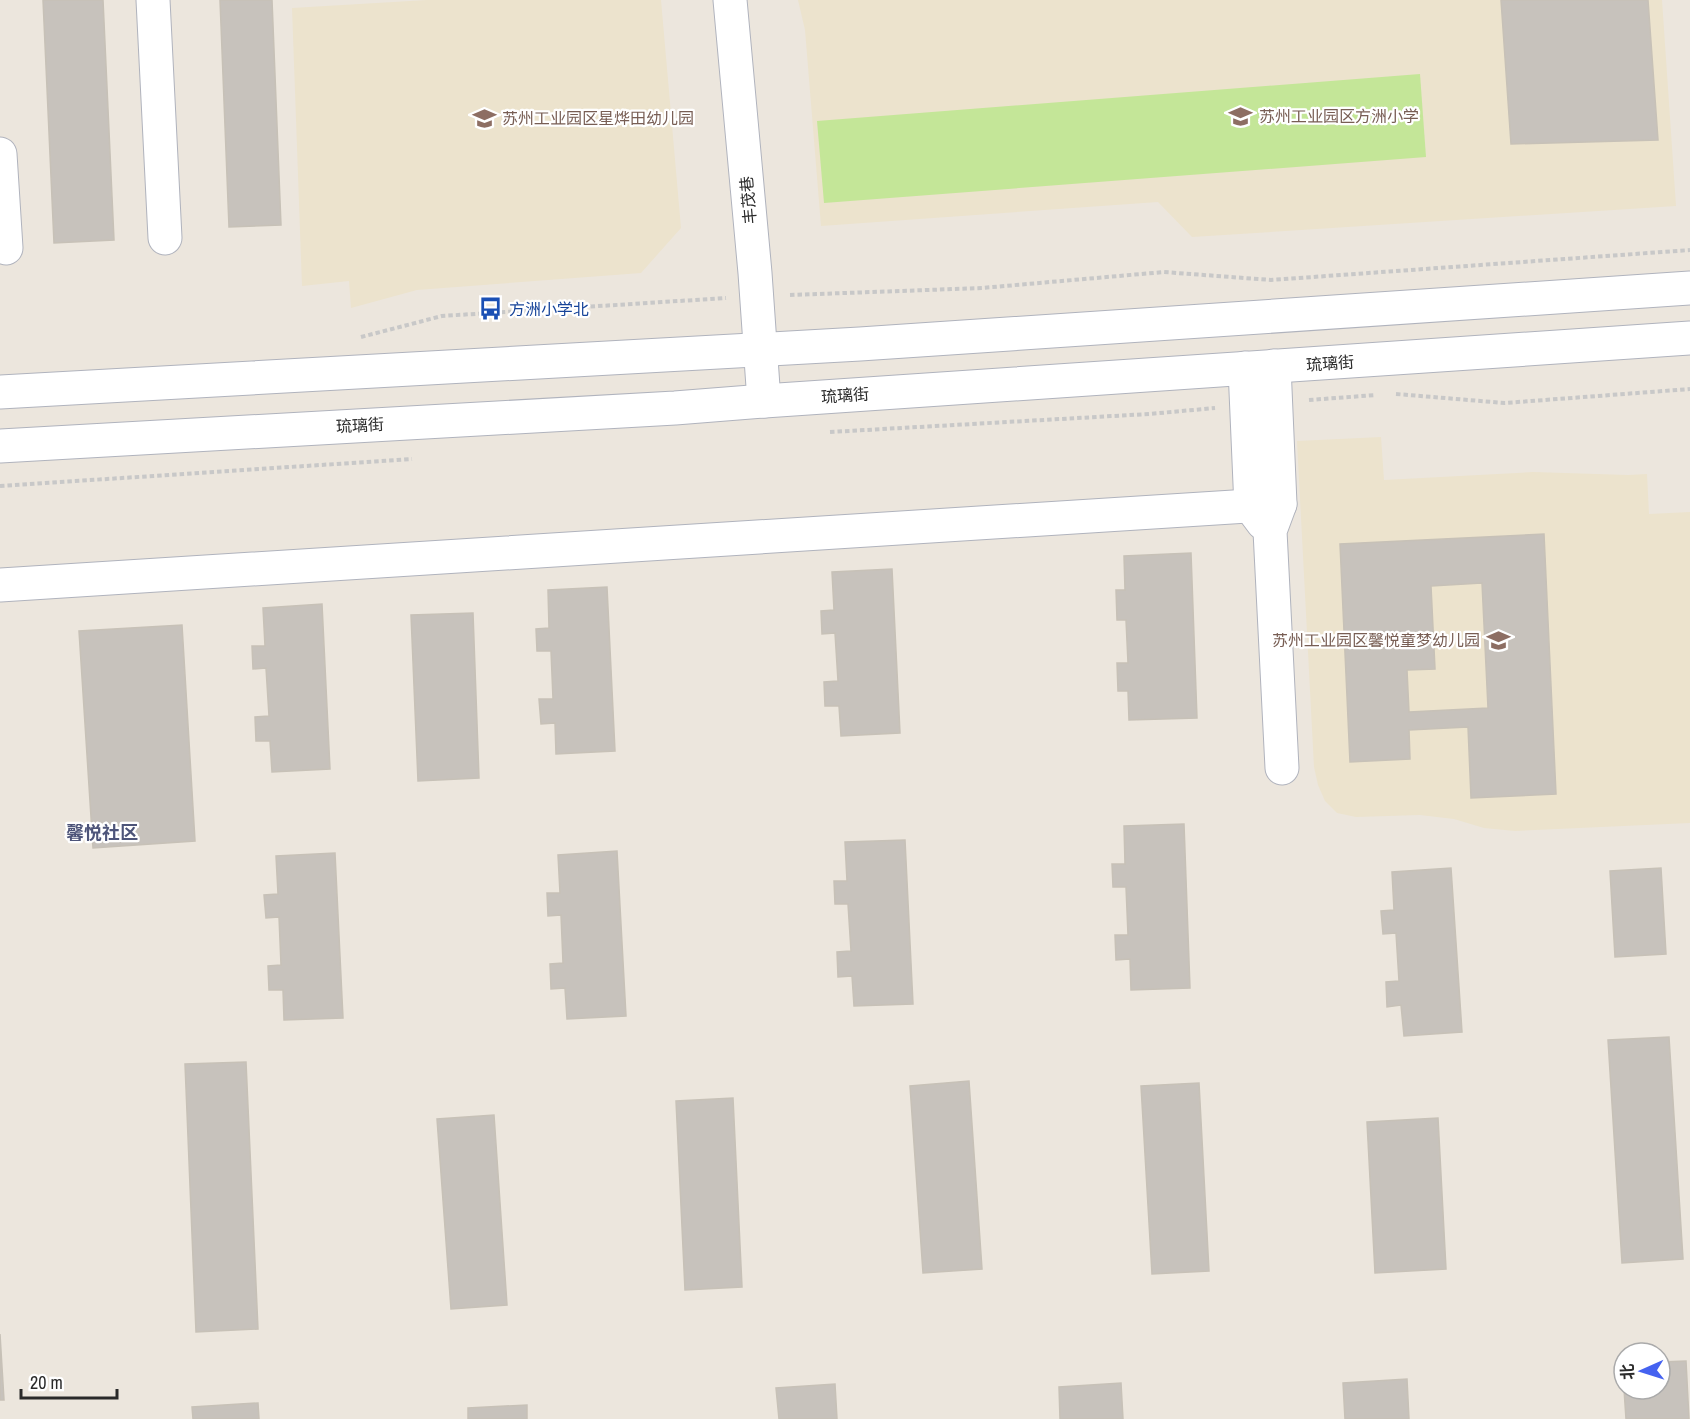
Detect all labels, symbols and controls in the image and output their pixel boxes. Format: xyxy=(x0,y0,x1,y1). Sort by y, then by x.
school or university icon: 苏州工业园区方洲小学 xyxy=(1228,103,1254,129)
school or university icon: 苏州工业园区星烨田幼儿园 xyxy=(471,105,497,131)
place label: 苏州工业园区方洲小学 xyxy=(1259,105,1419,127)
place label: 苏州工业园区星烨田幼儿园 xyxy=(502,107,694,129)
street label: 丰茂巷 xyxy=(735,175,761,225)
bus stop icon: 方洲小学北 xyxy=(478,296,504,322)
place label: 方洲小学北 xyxy=(509,298,589,320)
street label: 琉璃街 xyxy=(1305,350,1355,376)
street label: 琉璃街 xyxy=(820,382,870,408)
street label: 琉璃街 xyxy=(335,413,385,437)
school or university icon: 苏州工业园区馨悦童梦幼儿园 xyxy=(1485,627,1511,653)
place label: 苏州工业园区馨悦童梦幼儿园 xyxy=(1272,629,1480,651)
district label: 馨悦社区 xyxy=(66,820,138,845)
north arrow xyxy=(1612,1341,1672,1401)
scale bar xyxy=(21,1362,117,1400)
text: 北 xyxy=(1616,1363,1638,1380)
text: 20 m xyxy=(30,1370,63,1395)

